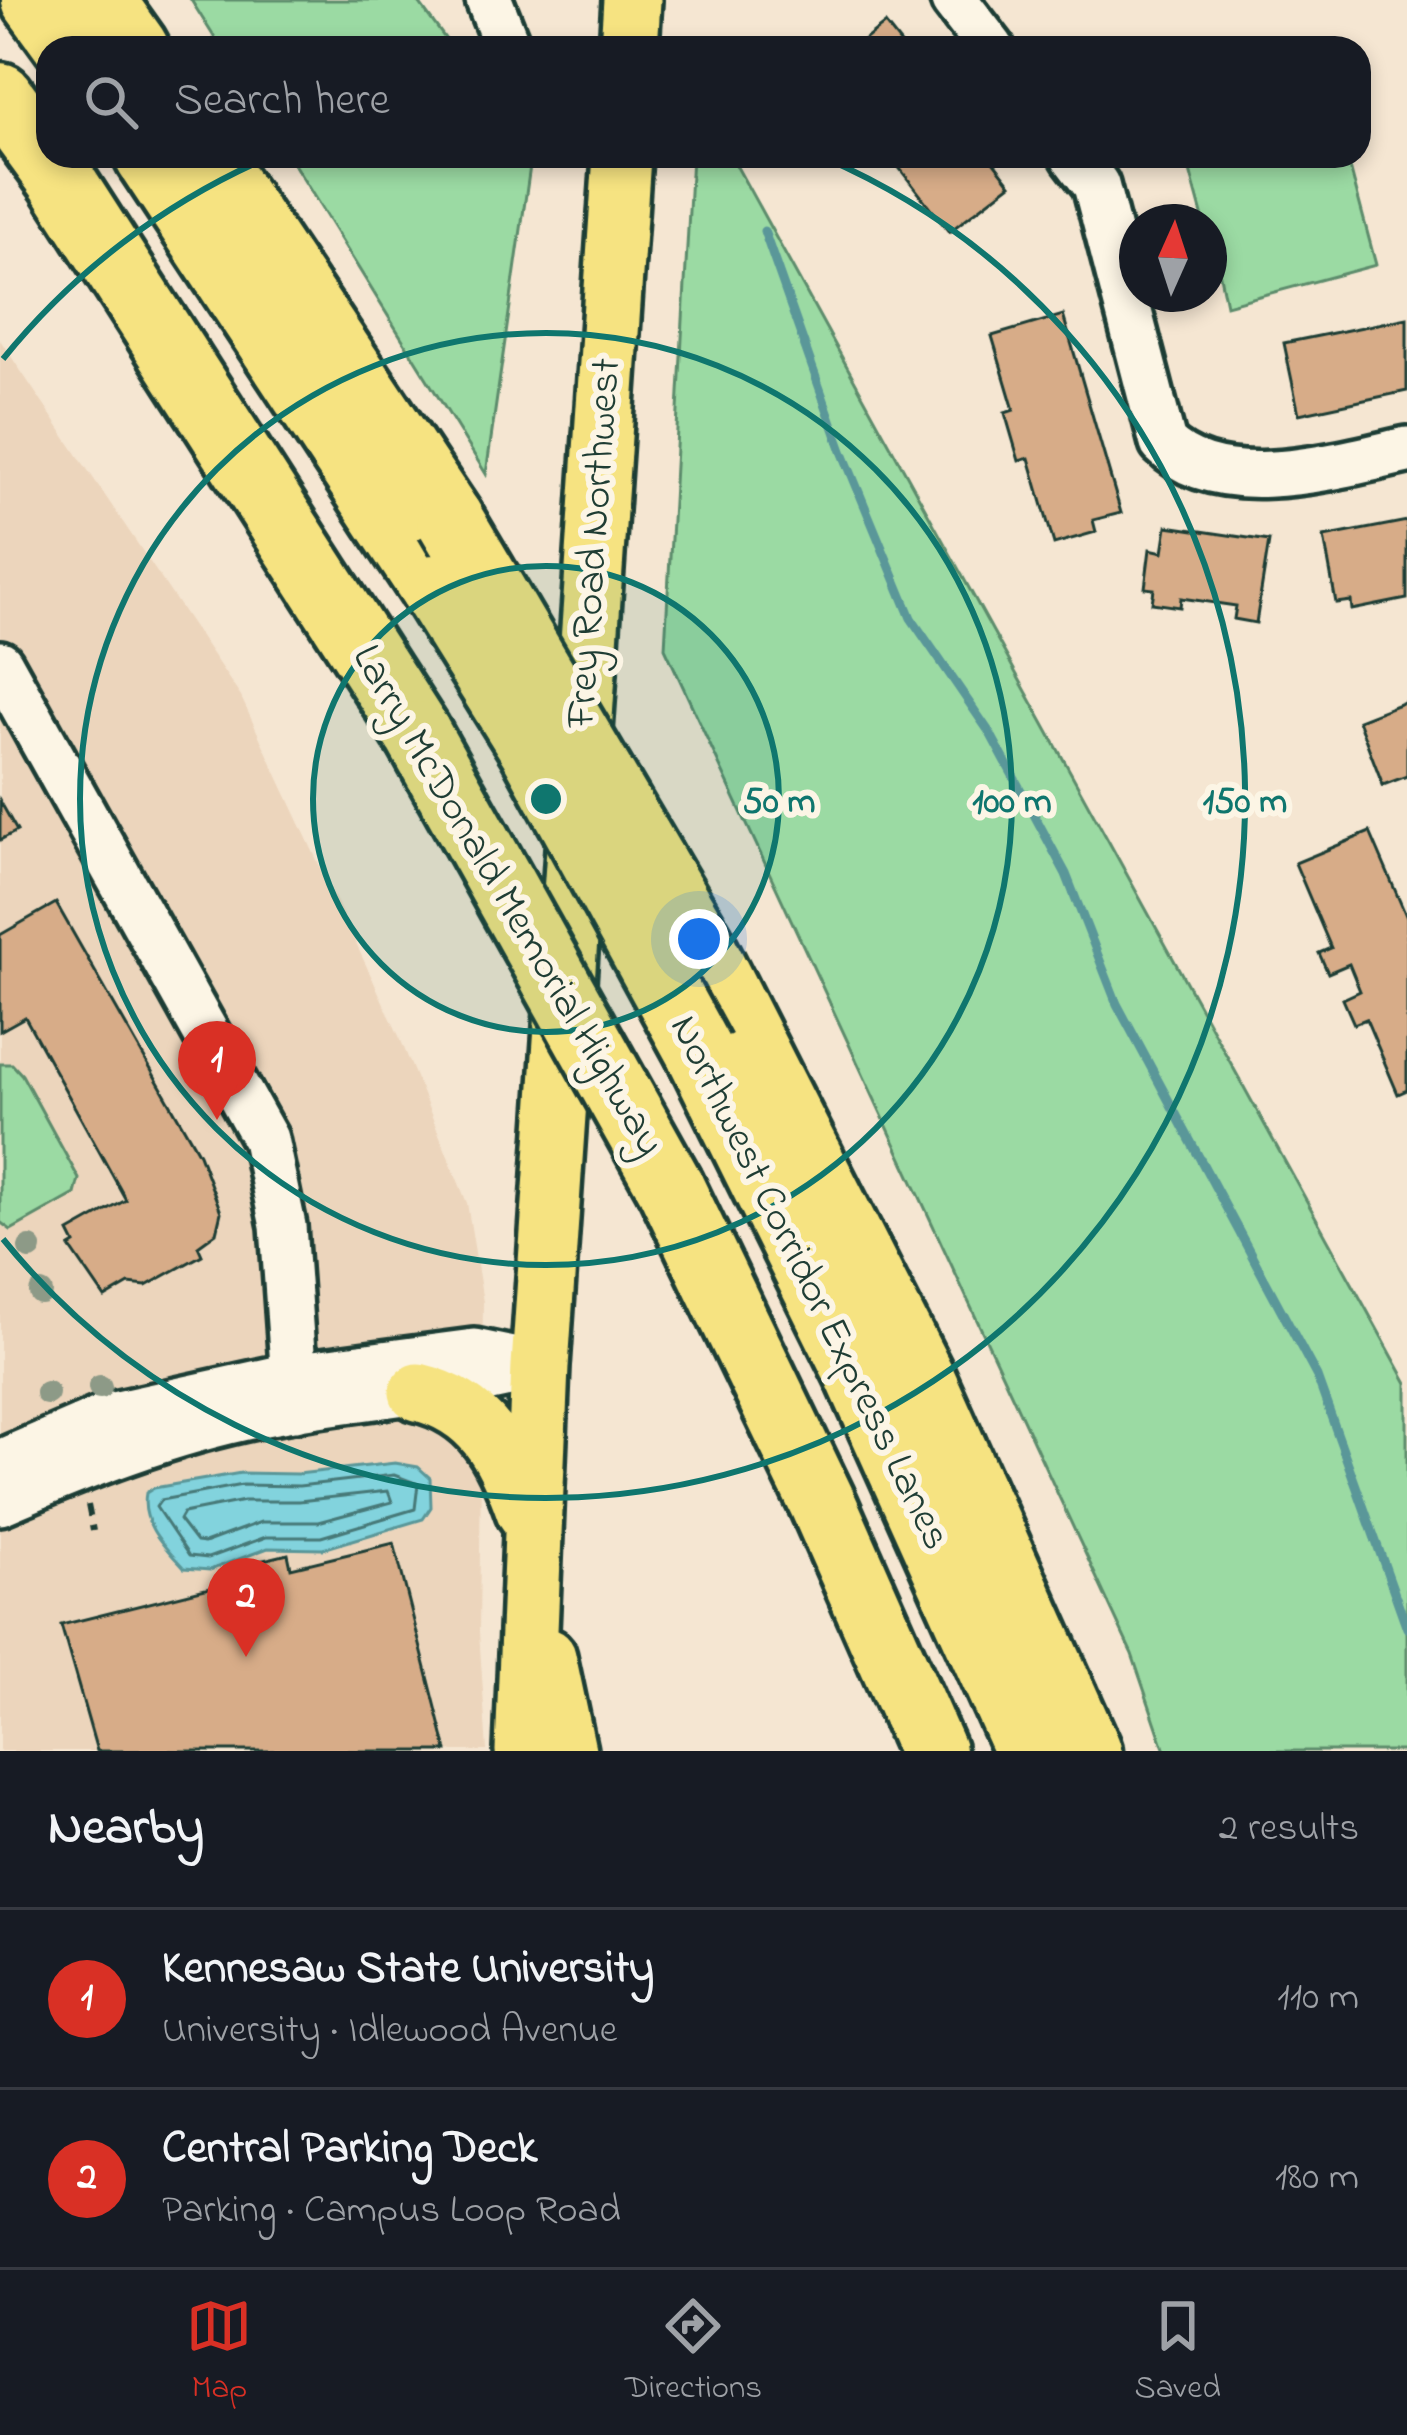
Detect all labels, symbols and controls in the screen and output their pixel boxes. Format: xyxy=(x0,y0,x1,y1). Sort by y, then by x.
search box xyxy=(36,36,1371,168)
icon: search xyxy=(78,69,144,135)
text: Search here xyxy=(174,69,390,135)
north arrow xyxy=(1119,204,1227,312)
street label: Frey Road Northwest xyxy=(552,356,638,731)
street label: Larry McDonald Memorial Highway xyxy=(335,634,679,1168)
text: 50 m xyxy=(742,777,816,830)
text: 100 m xyxy=(972,777,1052,830)
text: 150 m xyxy=(1203,777,1287,830)
centre of rings xyxy=(525,778,567,820)
your location xyxy=(669,909,729,969)
street label: Northwest Corridor Express Lanes xyxy=(653,1005,965,1561)
pin: 1 xyxy=(178,1021,256,1120)
pin: 2 xyxy=(207,1558,285,1657)
text: Nearby xyxy=(48,1792,204,1867)
text: 2 results xyxy=(1219,1801,1359,1858)
text: Kennesaw State University xyxy=(162,1937,654,2003)
text: 1 xyxy=(81,1970,93,2027)
text: 110 m xyxy=(1277,1970,1359,2027)
text: University · Idlewood Avenue xyxy=(162,2003,617,2060)
text: Central Parking Deck xyxy=(162,2117,537,2183)
text: 2 xyxy=(77,2150,97,2207)
text: 180 m xyxy=(1275,2150,1359,2207)
text: Parking · Campus Loop Road xyxy=(162,2183,621,2240)
tab: Map xyxy=(186,2293,252,2413)
tab: Directions xyxy=(625,2293,762,2413)
tab: Saved xyxy=(1135,2293,1221,2413)

